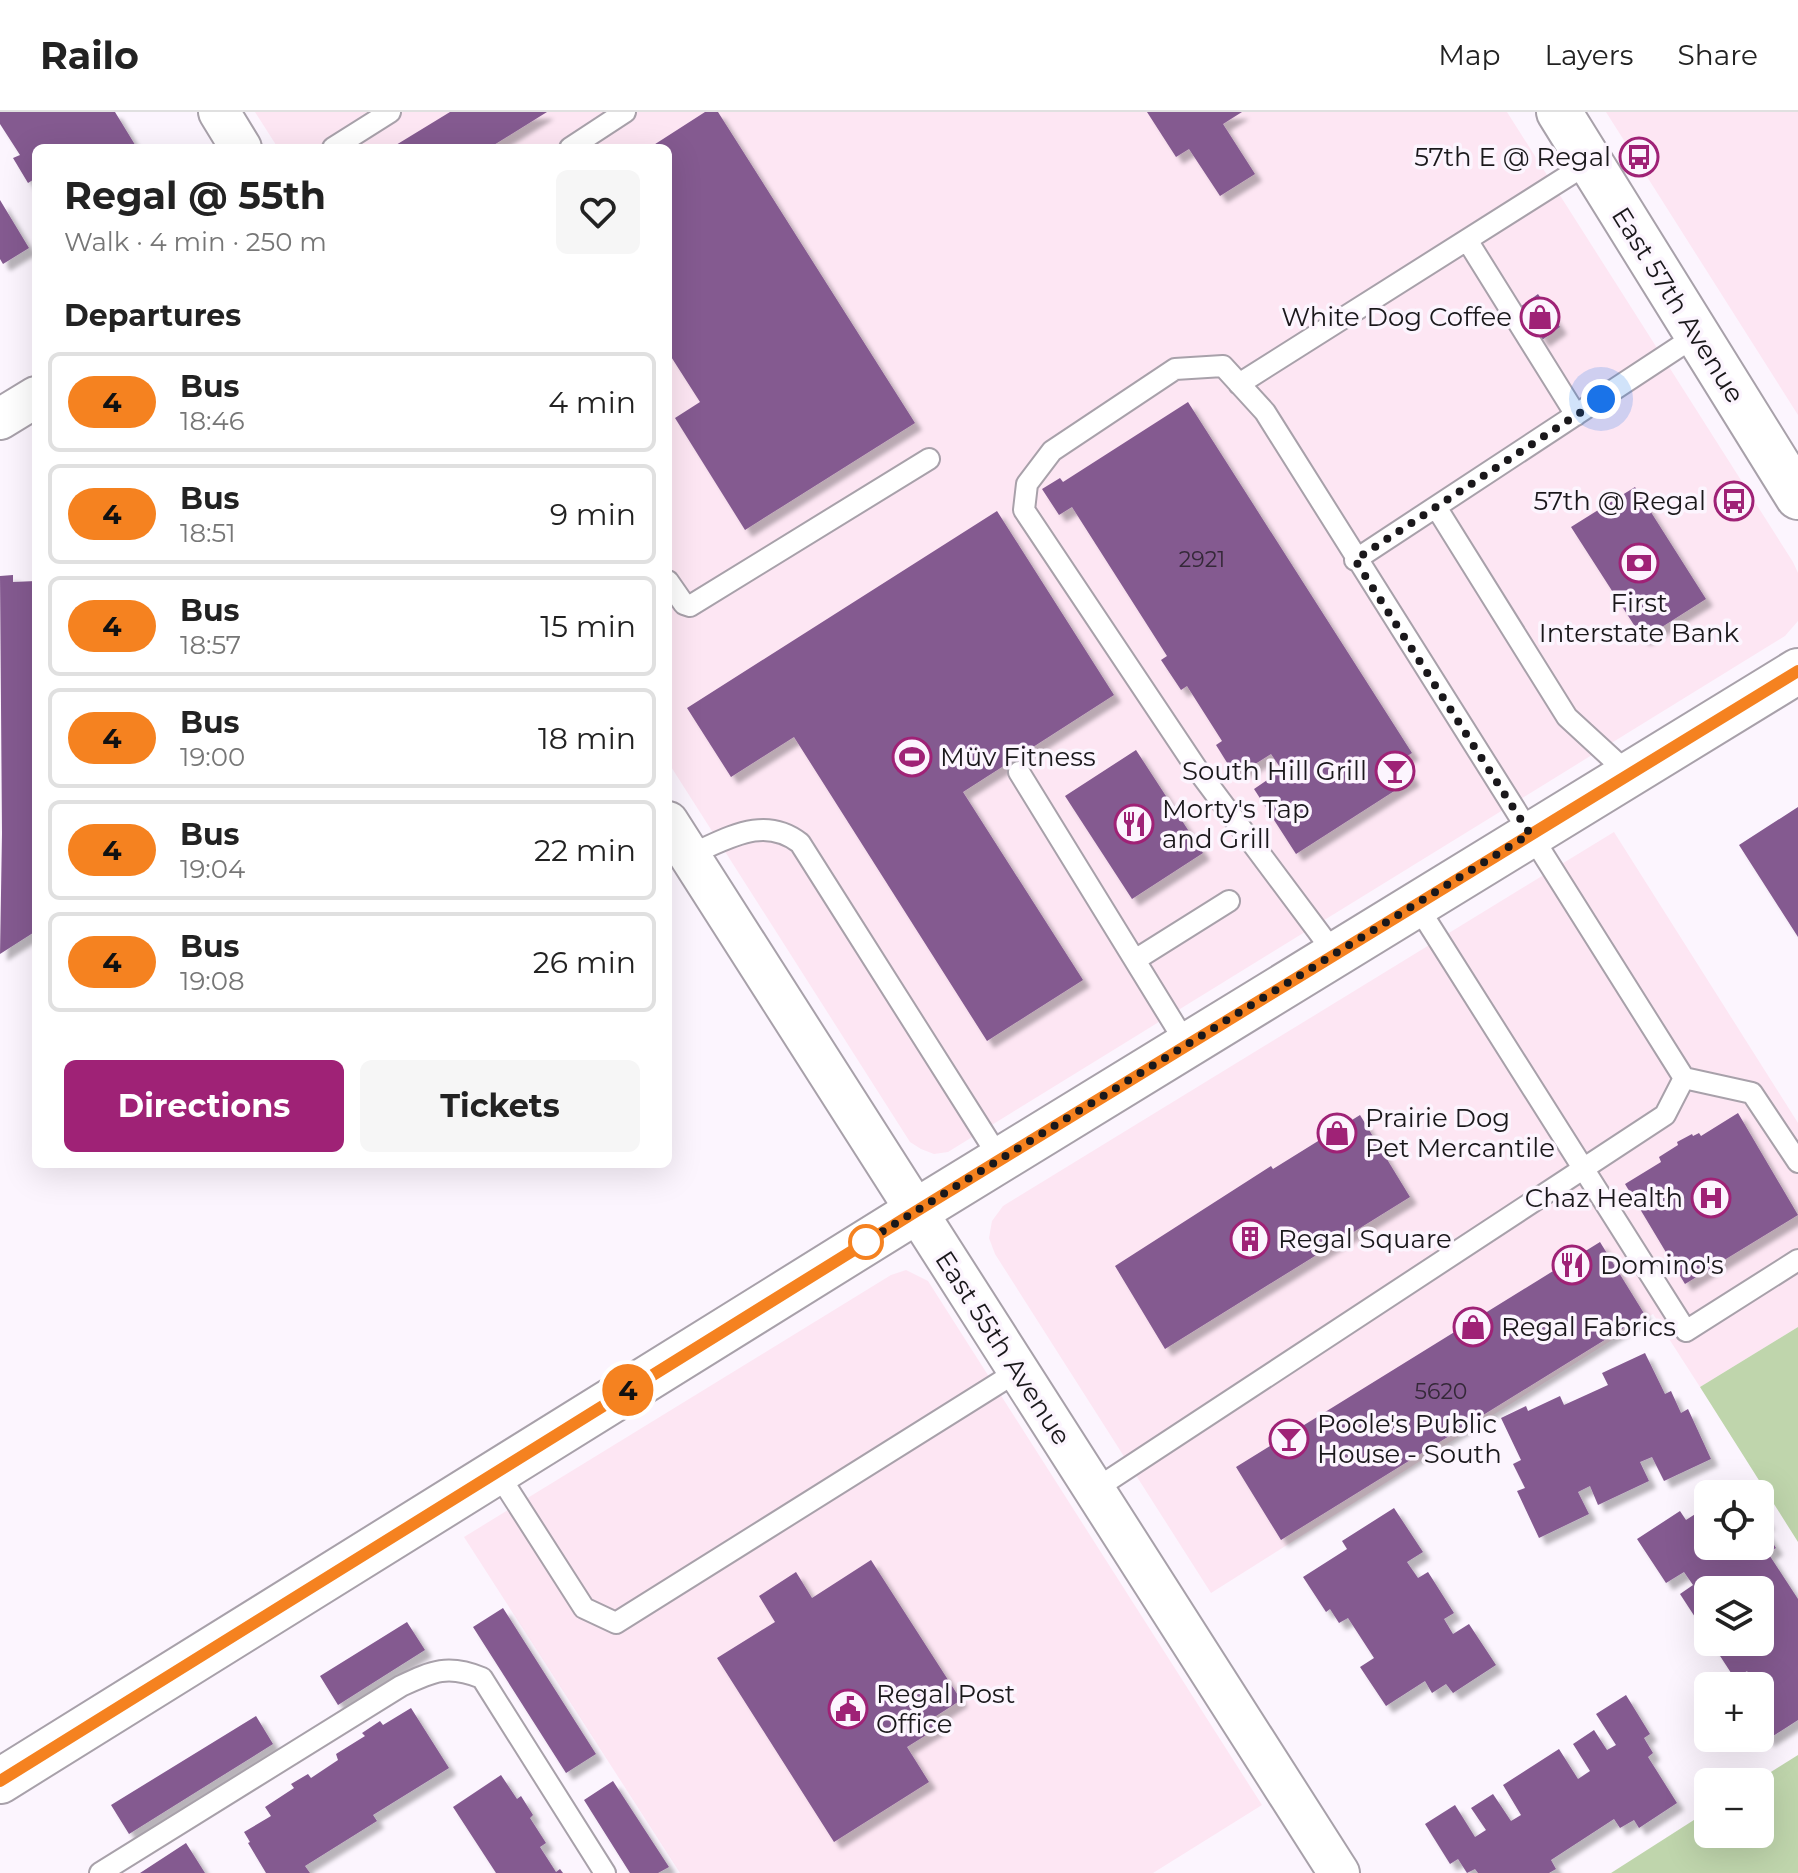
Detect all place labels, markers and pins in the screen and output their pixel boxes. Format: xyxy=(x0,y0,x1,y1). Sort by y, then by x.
bus stop icon: 57th E @ Regal xyxy=(1618,136,1660,178)
place label: 57th E @ Regal xyxy=(1414,141,1611,173)
shop icon: White Dog Coffee xyxy=(1519,296,1561,338)
place label: White Dog Coffee xyxy=(1281,301,1512,333)
bus stop icon: 57th @ Regal xyxy=(1713,480,1755,522)
place label: 57th @ Regal xyxy=(1533,485,1706,517)
bank icon: First Interstate Bank xyxy=(1618,542,1660,584)
place label: First Interstate Bank xyxy=(1539,587,1740,649)
sports icon: Müv Fitness xyxy=(891,736,933,778)
place label: Müv Fitness xyxy=(940,741,1096,773)
bar icon: South Hill Grill xyxy=(1374,750,1416,792)
place label: South Hill Grill xyxy=(1182,755,1367,787)
place label: Morty's Tap and Grill xyxy=(1162,793,1310,855)
restaurant icon: Morty's Tap and Grill xyxy=(1113,803,1155,845)
place label: Prairie Dog Pet Mercantile xyxy=(1365,1102,1555,1164)
shop icon: Prairie Dog Pet Mercantile xyxy=(1316,1112,1358,1154)
hospital icon: Chaz Health xyxy=(1690,1177,1732,1219)
place label: Chaz Health xyxy=(1525,1182,1683,1214)
building icon: Regal Square xyxy=(1229,1218,1271,1260)
place label: Regal Square xyxy=(1278,1223,1452,1255)
unlabelled marker xyxy=(849,1225,883,1259)
restaurant icon: Domino's xyxy=(1551,1244,1593,1286)
place label: Domino's xyxy=(1600,1249,1724,1281)
shop icon: Regal Fabrics xyxy=(1452,1306,1494,1348)
place label: Regal Fabrics xyxy=(1501,1311,1676,1343)
place label: Poole's Public House - South xyxy=(1317,1408,1502,1470)
bar icon: Poole's Public House - South xyxy=(1268,1418,1310,1460)
place label: Regal Post Office xyxy=(876,1678,1015,1740)
public building icon: Regal Post Office xyxy=(827,1688,869,1730)

